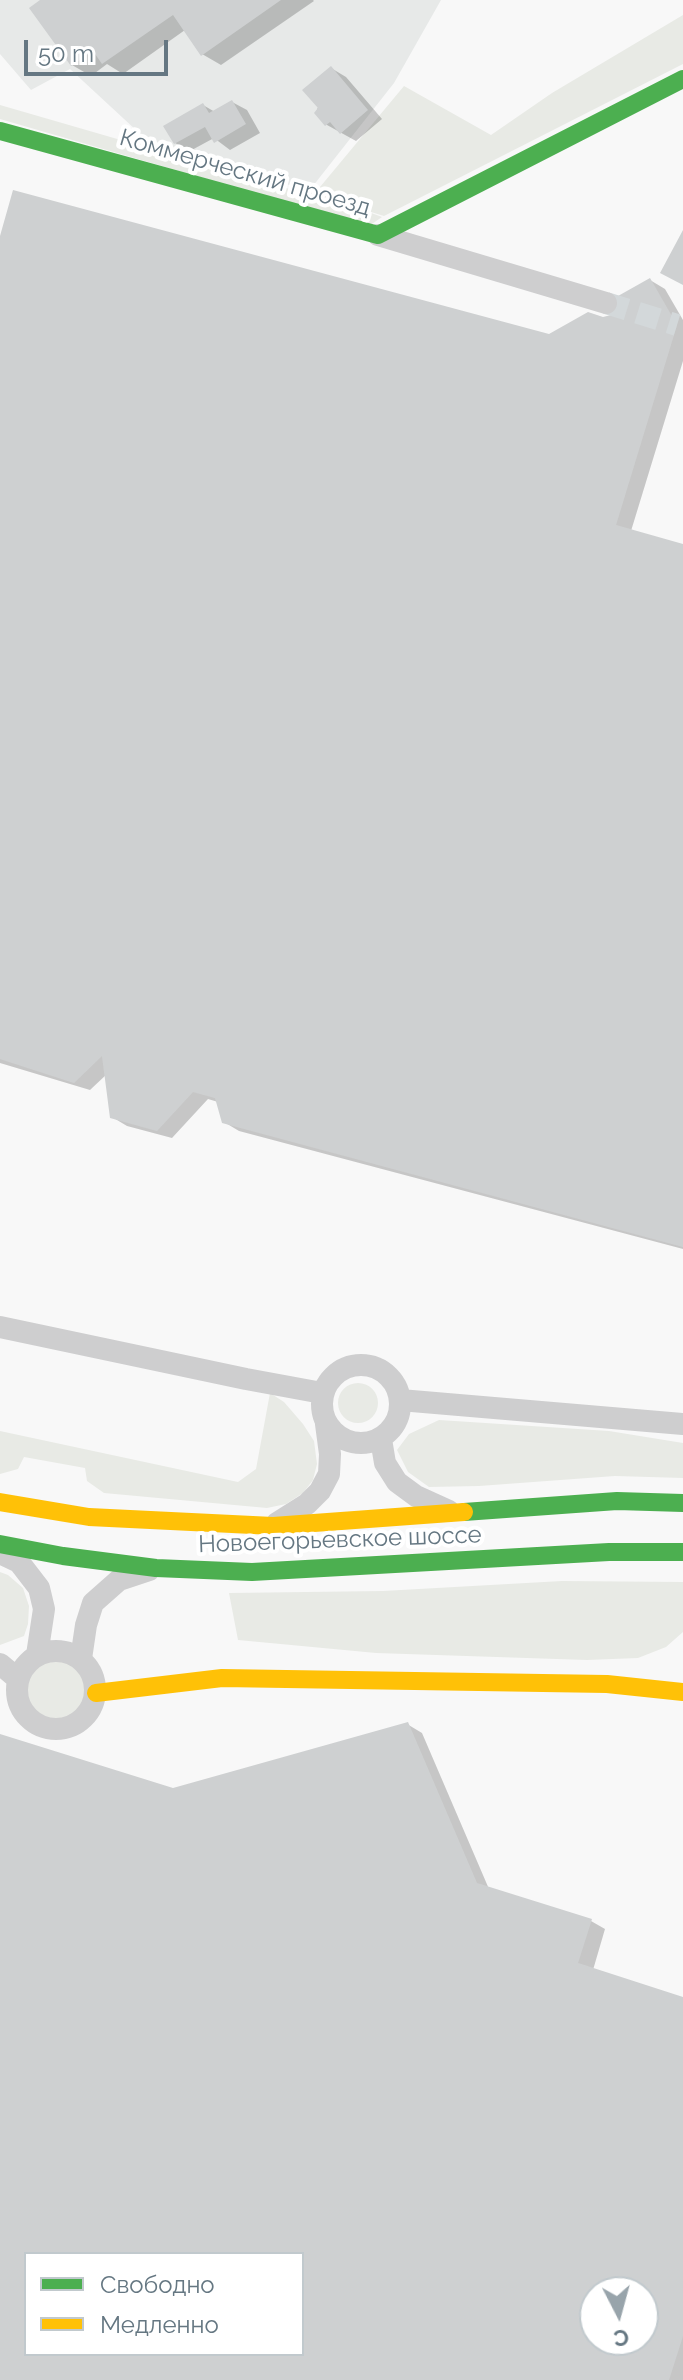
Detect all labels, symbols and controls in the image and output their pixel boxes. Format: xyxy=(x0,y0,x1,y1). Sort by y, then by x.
scale bar xyxy=(28,24,172,74)
text: 50 m xyxy=(38,39,94,68)
street label: Коммерческий проезд xyxy=(116,123,374,223)
street label: Новоегорьевское шоссе xyxy=(198,1521,482,1559)
legend xyxy=(24,2252,304,2356)
text: Свободно xyxy=(100,2270,215,2299)
north arrow xyxy=(579,2276,659,2356)
text: Медленно xyxy=(100,2310,219,2339)
text: С xyxy=(612,2324,630,2352)

